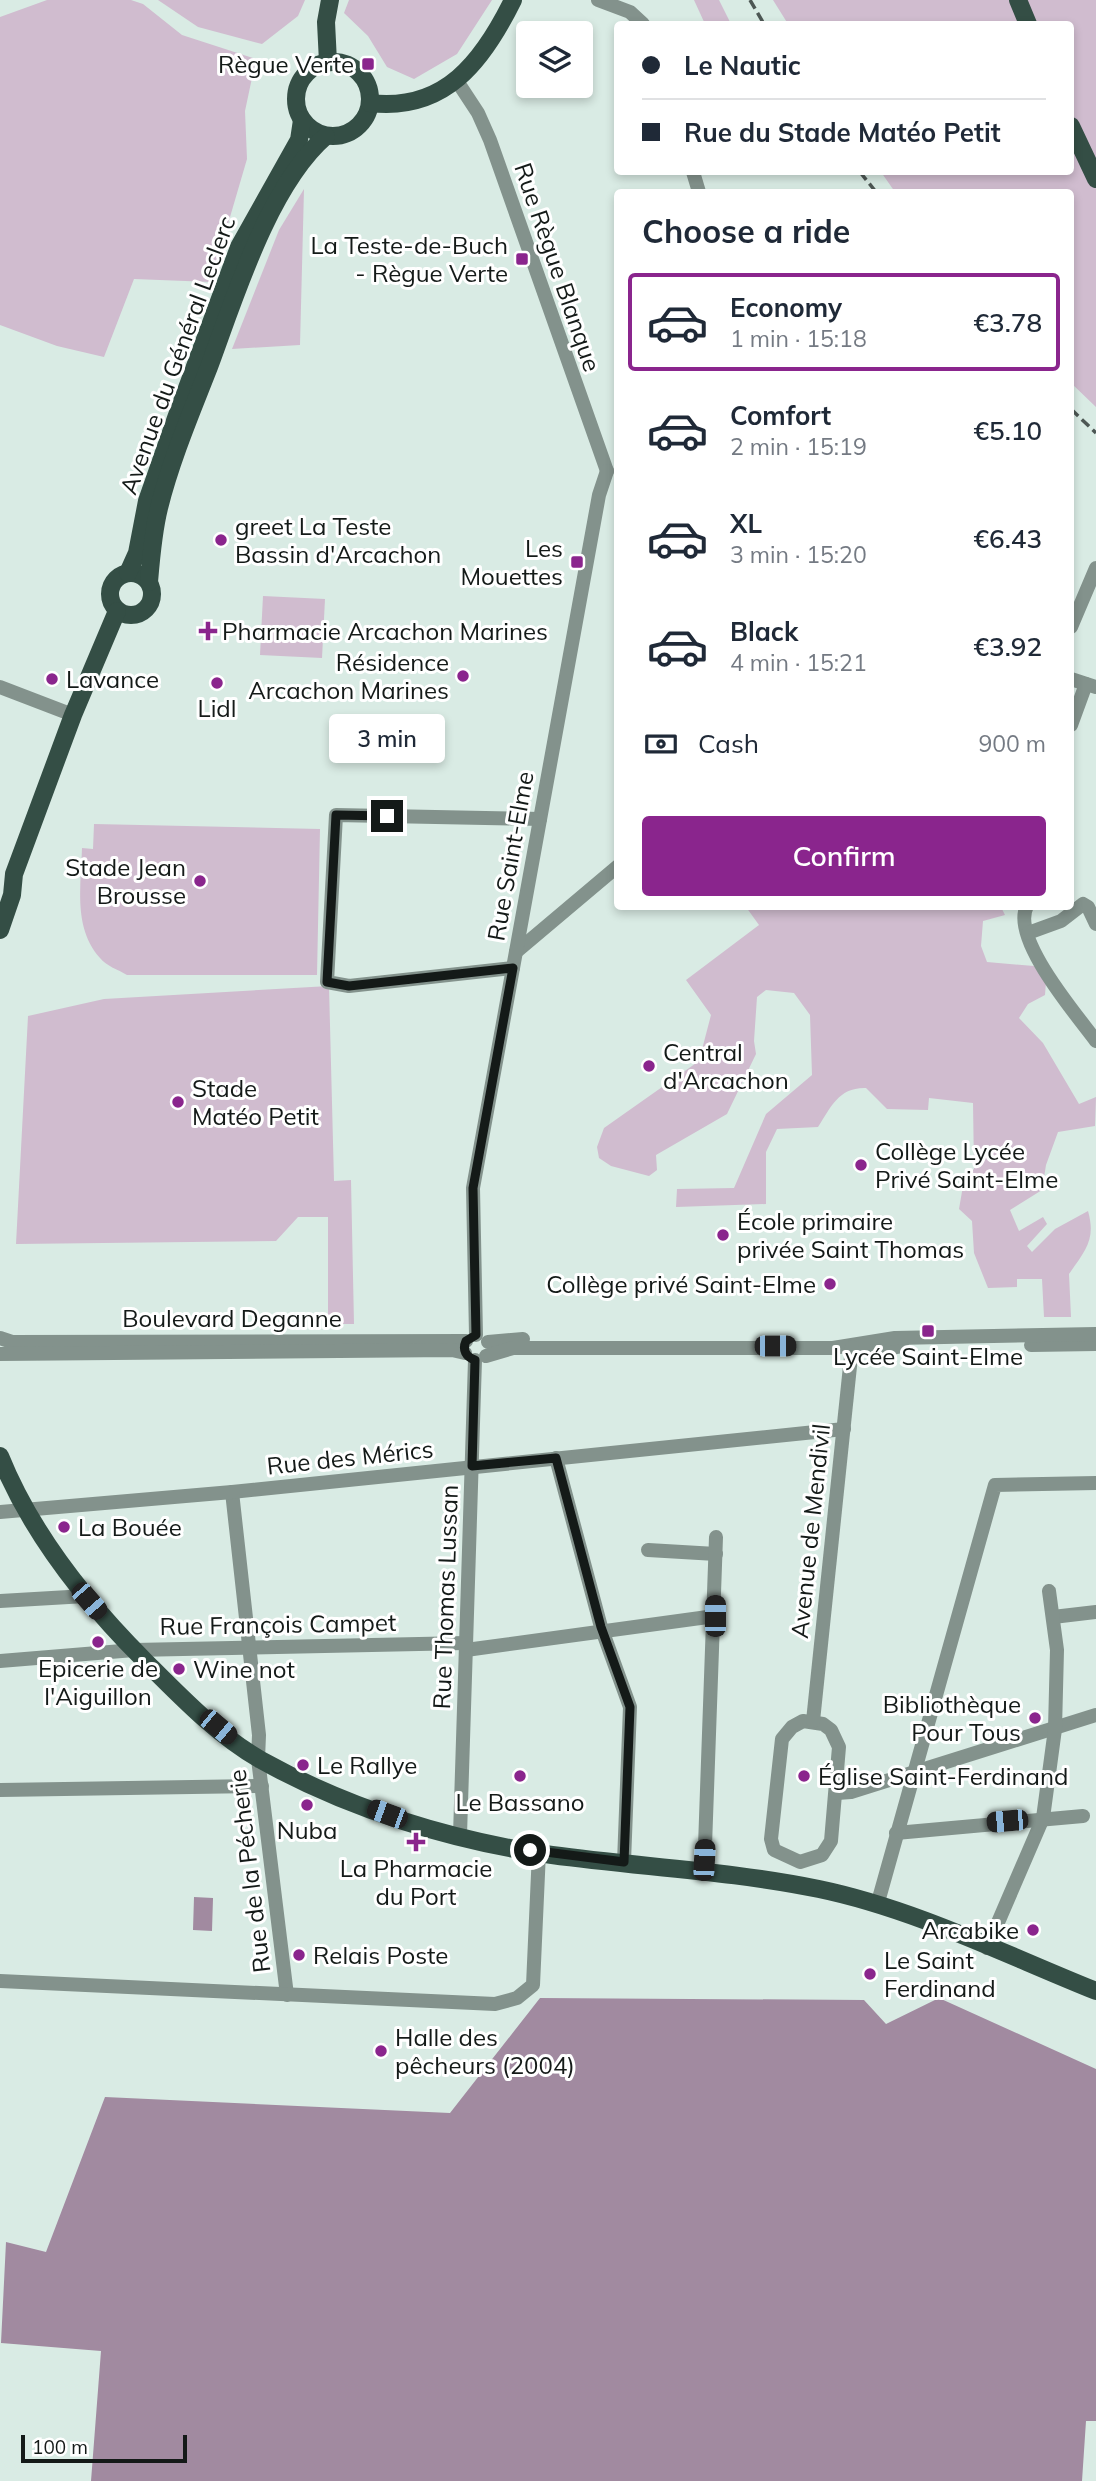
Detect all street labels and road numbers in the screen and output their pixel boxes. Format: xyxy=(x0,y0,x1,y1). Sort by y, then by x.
street label: Rue Règue Blanque xyxy=(508,159,608,375)
street label: Avenue du Général Leclerc xyxy=(113,212,241,498)
street label: Rue Saint-Elme xyxy=(480,769,540,943)
street label: Boulevard Deganne xyxy=(122,1303,342,1333)
street label: Avenue de Mendivil xyxy=(784,1422,836,1640)
street label: Rue des Mérics xyxy=(265,1433,435,1481)
street label: Rue Thomas Lussan xyxy=(426,1484,464,1710)
street label: Rue François Campet xyxy=(159,1607,397,1641)
street label: Rue de la Pécherie xyxy=(222,1768,276,1974)

